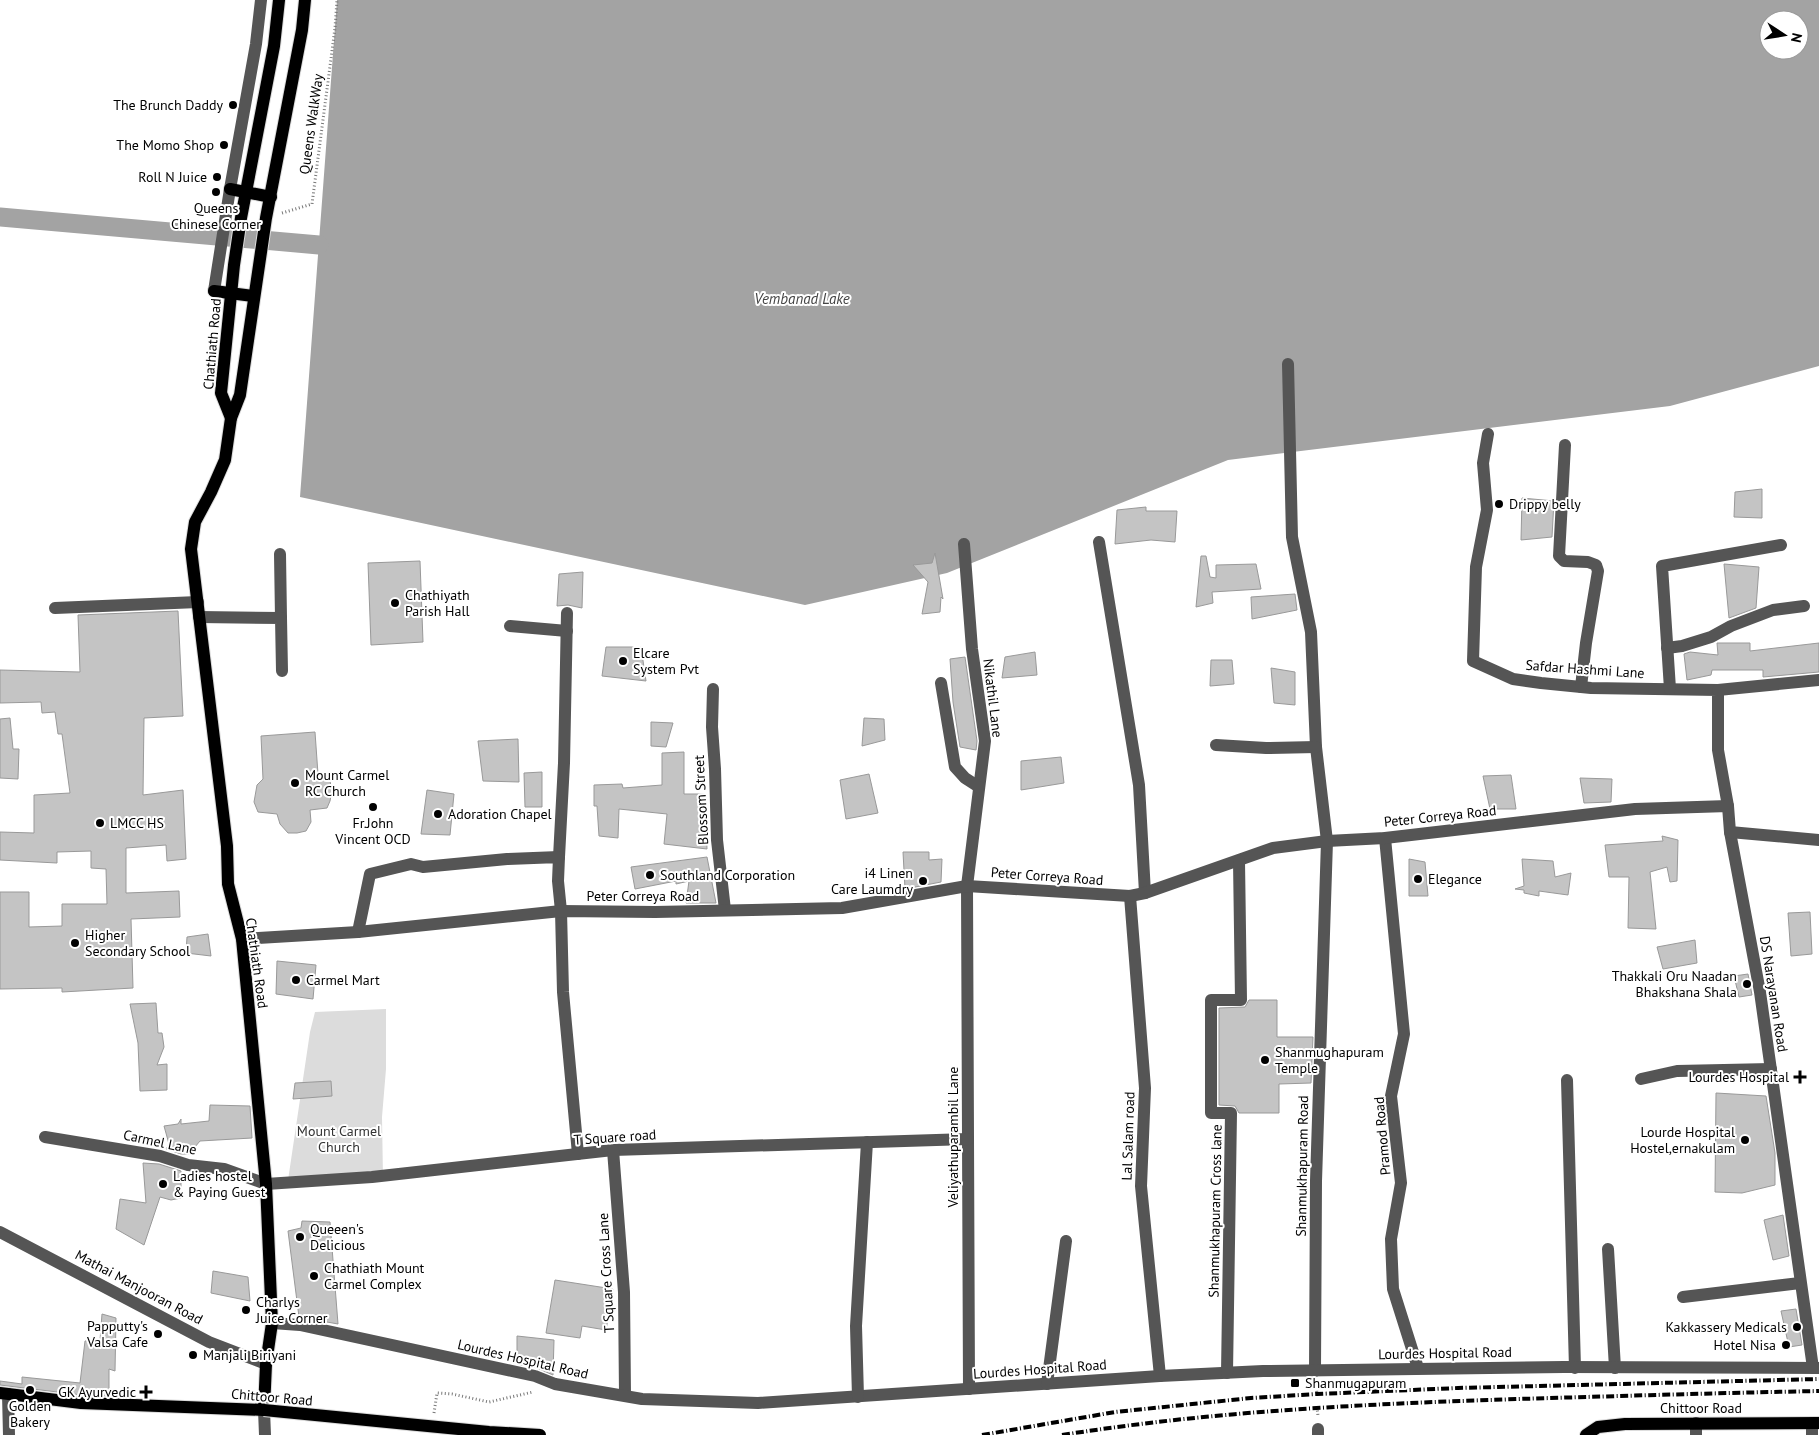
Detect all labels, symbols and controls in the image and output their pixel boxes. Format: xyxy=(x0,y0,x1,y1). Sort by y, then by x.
north arrow xyxy=(1759,10,1809,60)
text: N xyxy=(1787,31,1806,44)
street label: Queens WalkWay xyxy=(295,72,327,175)
place label: The Brunch Daddy xyxy=(113,96,223,114)
marker: The Brunch Daddy xyxy=(227,99,239,111)
place label: The Momo Shop xyxy=(116,136,214,154)
marker: The Momo Shop xyxy=(218,139,230,151)
place label: Roll N Juice xyxy=(138,168,207,186)
marker: Roll N Juice xyxy=(211,171,223,183)
marker: Queens Chinese Corner xyxy=(210,186,222,198)
place label: Queens Chinese Corner xyxy=(171,199,261,233)
water label: Vembanad Lake xyxy=(754,289,850,308)
street label: Chathiath Road xyxy=(199,298,225,390)
place label: Drippy belly xyxy=(1509,495,1581,513)
marker: Drippy belly xyxy=(1493,498,1505,510)
place label: Chathiyath Parish Hall xyxy=(405,586,470,620)
marker: Chathiyath Parish Hall xyxy=(389,597,401,609)
place label: Elcare System Pvt xyxy=(633,644,699,678)
marker: Elcare System Pvt xyxy=(617,655,629,667)
street label: Safdar Hashmi Lane xyxy=(1525,656,1645,682)
street label: Nikathil Lane xyxy=(979,657,1007,739)
street label: Blossom Street xyxy=(690,754,712,845)
place label: Mount Carmel RC Church xyxy=(305,766,389,800)
marker: Mount Carmel RC Church xyxy=(289,777,301,789)
marker: Fr.John Vincent OCD xyxy=(367,801,379,813)
street label: Peter Correya Road xyxy=(1383,801,1497,831)
place label: Adoration Chapel xyxy=(448,805,552,823)
marker: Adoration Chapel xyxy=(432,808,444,820)
place label: LMCC HS xyxy=(110,814,164,832)
place label: Fr.John Vincent OCD xyxy=(334,814,411,848)
marker: LMCC HS xyxy=(94,817,106,829)
street label: Peter Correya Road xyxy=(990,863,1104,889)
place label: i4 Linen Care Laumdry xyxy=(831,864,913,898)
place label: Southland Corporation xyxy=(660,866,795,884)
marker: Southland Corporation xyxy=(644,869,656,881)
place label: Elegance xyxy=(1428,870,1482,888)
marker: Elegance xyxy=(1412,873,1424,885)
marker: i4 Linen Care Laumdry xyxy=(917,875,929,887)
street label: Peter Correya Road xyxy=(587,887,699,905)
street label: Chathiath Road xyxy=(242,916,272,1010)
place label: Higher Secondary School xyxy=(85,926,190,960)
street label: DS Narayanan Road xyxy=(1756,935,1792,1053)
marker: Higher Secondary School xyxy=(69,937,81,949)
place label: Thakkali Oru Naadan Bhakshana Shala xyxy=(1612,967,1737,1001)
place label: Carmel Mart xyxy=(306,971,380,989)
marker: Carmel Mart xyxy=(290,974,302,986)
marker: Thakkali Oru Naadan Bhakshana Shala xyxy=(1741,978,1753,990)
place label: Shanmughapuram Temple xyxy=(1275,1043,1384,1077)
marker: Shanmughapuram Temple xyxy=(1259,1054,1271,1066)
street label: Veliyathuparambil Lane xyxy=(944,1067,962,1208)
place label: Lourdes Hospital xyxy=(1689,1068,1789,1086)
marker: Lourdes Hospital xyxy=(1793,1070,1807,1084)
street label: Lal Salam road xyxy=(1117,1091,1139,1181)
street label: Shanmukhapuram Road xyxy=(1292,1095,1312,1237)
street label: Pramod Road xyxy=(1370,1096,1394,1176)
park label: Mount Carmel Church xyxy=(297,1122,381,1156)
place label: Lourde Hospital Hostel,ernakulam xyxy=(1630,1123,1735,1157)
street label: Shanmukhapuram Cross lane xyxy=(1204,1124,1226,1298)
street label: Carmel Lane xyxy=(122,1125,198,1159)
street label: T Square road xyxy=(573,1125,657,1149)
marker: Lourde Hospital Hostel,ernakulam xyxy=(1739,1134,1751,1146)
place label: Ladies hostel & Paying Guest xyxy=(173,1167,266,1201)
marker: Ladies hostel & Paying Guest xyxy=(157,1178,169,1190)
street label: T Square Cross Lane xyxy=(594,1213,618,1333)
place label: Queeen's Delicious xyxy=(310,1220,365,1254)
marker: Queeen's Delicious xyxy=(294,1231,306,1243)
street label: Mathai Manjooran Road xyxy=(72,1246,206,1328)
place label: Chathiath Mount Carmel Complex xyxy=(324,1259,425,1293)
marker: Chathiath Mount Carmel Complex xyxy=(308,1270,320,1282)
place label: Charlys Juice Corner xyxy=(255,1293,328,1327)
marker: Charlys Juice Corner xyxy=(240,1304,252,1316)
place label: Papputty's Valsa Cafe xyxy=(86,1317,148,1351)
place label: Kakkassery Medicals xyxy=(1665,1318,1787,1336)
marker: Kakkassery Medicals xyxy=(1791,1321,1803,1333)
marker: Papputty's Valsa Cafe xyxy=(152,1328,164,1340)
street label: Lourdes Hospital Road xyxy=(456,1335,590,1383)
place label: Hotel Nisa xyxy=(1714,1336,1776,1354)
marker: Hotel Nisa xyxy=(1780,1339,1792,1351)
street label: Lourdes Hospital Road xyxy=(1378,1343,1512,1363)
place label: Manjali Biriyani xyxy=(203,1346,296,1364)
marker: Manjali Biriyani xyxy=(187,1349,199,1361)
street label: Lourdes Hospital Road xyxy=(973,1355,1107,1383)
place label: Shanmugapuram xyxy=(1305,1374,1406,1392)
marker: Shanmugapuram xyxy=(1289,1377,1301,1389)
place label: GK Ayurvedic xyxy=(58,1383,136,1401)
marker: Golden Bakery xyxy=(24,1384,36,1396)
street label: Chittoor Road xyxy=(230,1384,314,1410)
marker: GK Ayurvedic xyxy=(140,1386,152,1398)
place label: Golden Bakery xyxy=(9,1397,51,1431)
street label: Chittoor Road xyxy=(1660,1399,1742,1417)

